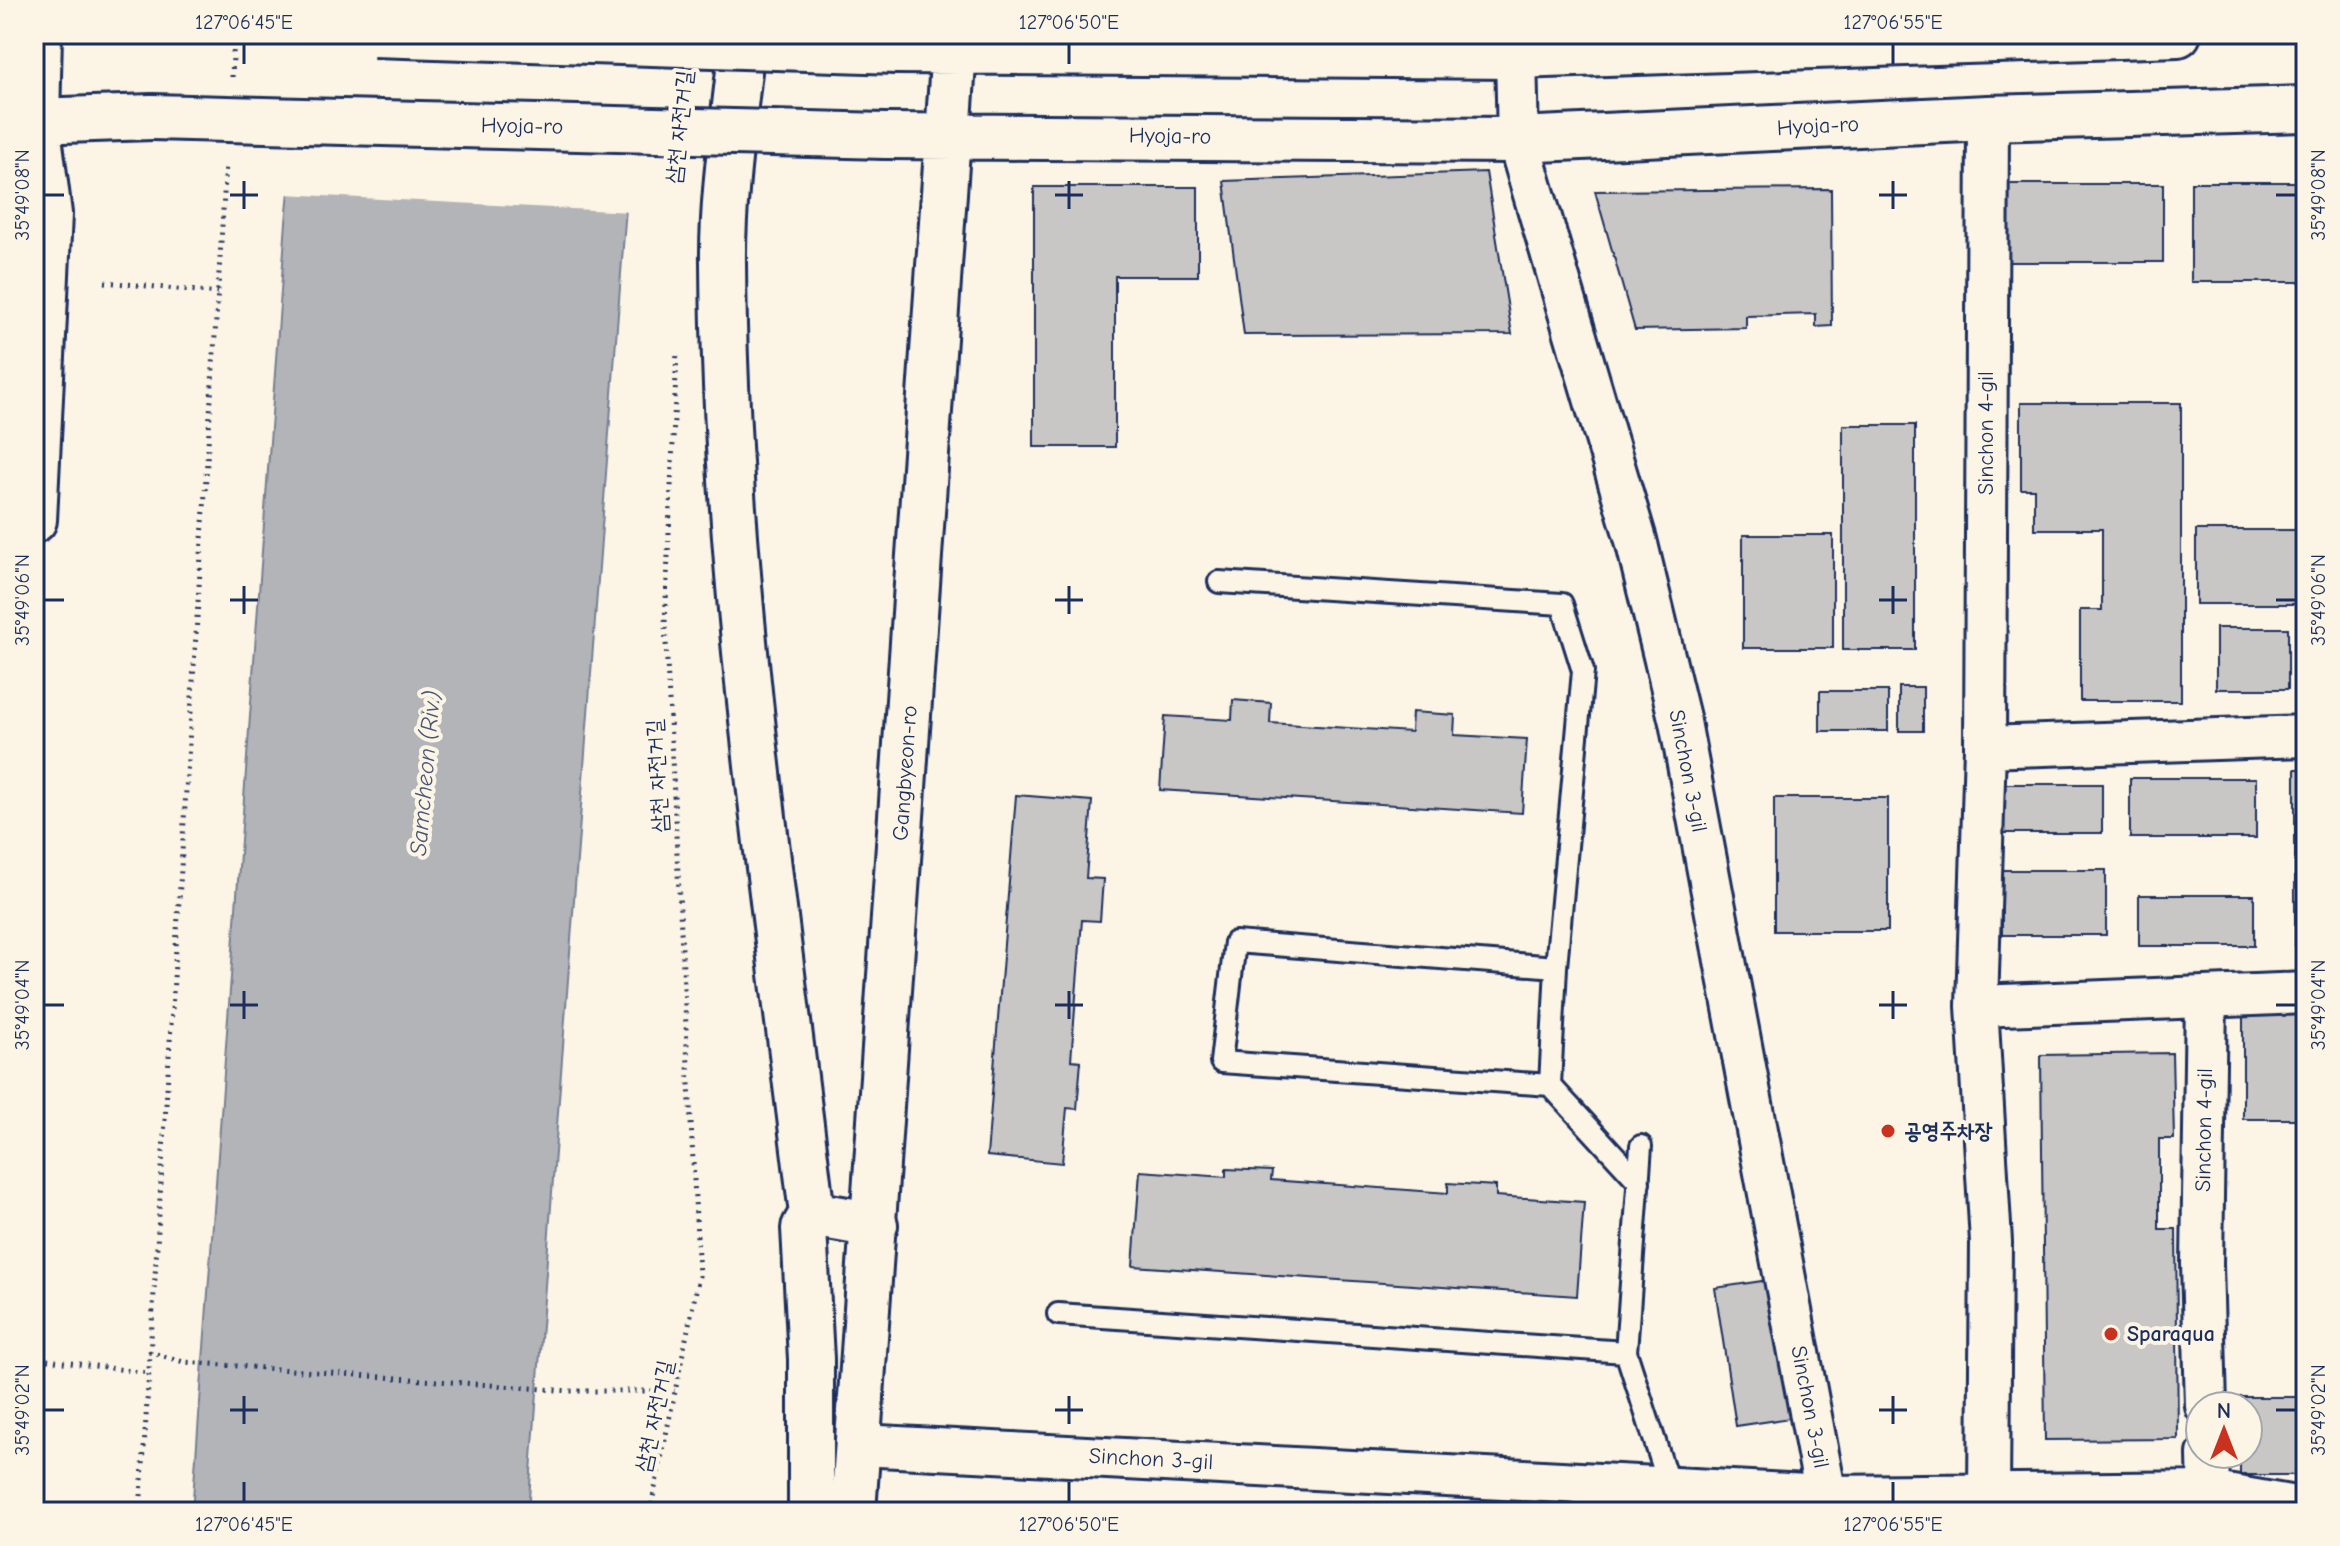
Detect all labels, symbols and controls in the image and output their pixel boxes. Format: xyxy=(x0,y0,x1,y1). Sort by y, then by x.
text: 127°06'45"E xyxy=(195,11,293,34)
text: 127°06'50"E xyxy=(1019,11,1119,34)
text: 127°06'55"E xyxy=(1844,11,1942,34)
street label: 삼천 자전거길 xyxy=(660,69,698,185)
street label: Hyoja-ro xyxy=(1776,111,1860,141)
street label: Hyoja-ro xyxy=(481,112,563,140)
street label: Hyoja-ro xyxy=(1129,122,1211,150)
text: 35°49'08"N xyxy=(11,149,34,241)
text: 35°49'08"N xyxy=(2307,149,2330,241)
street label: Sinchon 4-gil xyxy=(1973,371,1999,495)
text: 35°49'06"N xyxy=(11,554,34,646)
text: 35°49'06"N xyxy=(2307,554,2330,646)
water label: Samcheon (Riv.) xyxy=(404,689,446,857)
street label: Gangbyeon-ro xyxy=(887,704,923,842)
street label: Sinchon 3-gil xyxy=(1663,708,1713,834)
street label: 삼천 자전거길 xyxy=(641,718,673,833)
text: 35°49'04"N xyxy=(11,960,34,1050)
text: 35°49'04"N xyxy=(2307,960,2330,1050)
street label: Sinchon 4-gil xyxy=(2190,1068,2218,1192)
place label: 공영주차장 xyxy=(1904,1118,1993,1144)
marker: 공영주차장 xyxy=(1879,1122,1897,1140)
place label: Sparaqua xyxy=(2127,1321,2215,1347)
marker: Sparaqua xyxy=(2102,1325,2120,1343)
street label: Sinchon 3-gil xyxy=(1785,1344,1835,1470)
street label: 삼천 자전거길 xyxy=(629,1357,679,1474)
text: 35°49'02"N xyxy=(11,1364,34,1456)
text: 35°49'02"N xyxy=(2307,1364,2330,1456)
north arrow xyxy=(2184,1390,2264,1470)
text: N xyxy=(2217,1398,2231,1424)
street label: Sinchon 3-gil xyxy=(1088,1443,1214,1475)
text: 127°06'45"E xyxy=(195,1513,293,1536)
text: 127°06'50"E xyxy=(1019,1513,1119,1536)
text: 127°06'55"E xyxy=(1844,1513,1942,1536)

